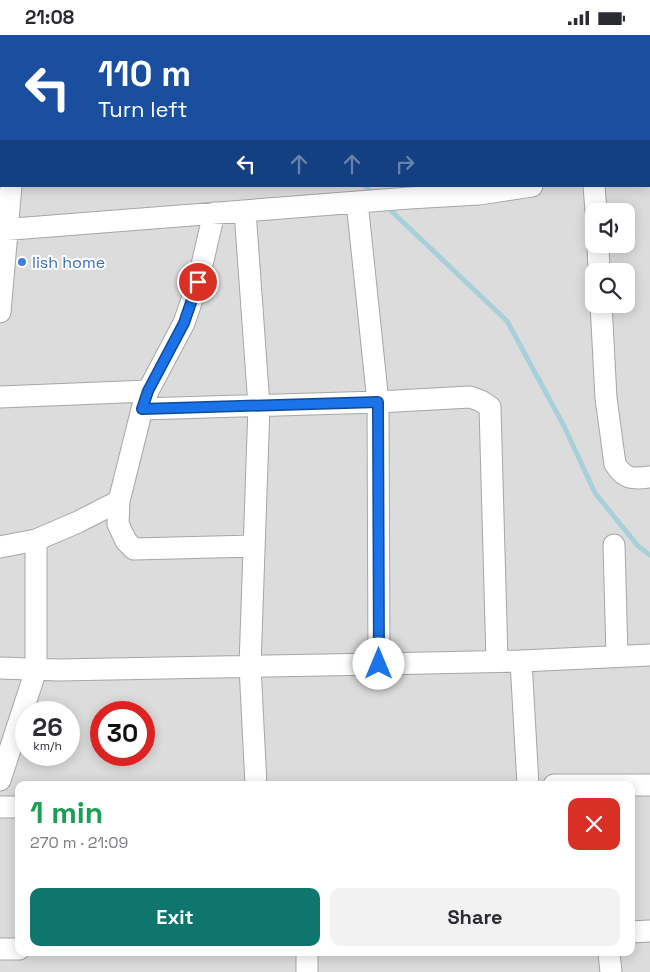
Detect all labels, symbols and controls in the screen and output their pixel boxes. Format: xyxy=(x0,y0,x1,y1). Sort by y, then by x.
text: 21:08 xyxy=(25,5,74,30)
text: 110 m xyxy=(98,52,191,96)
icon: left xyxy=(15,55,80,120)
text: Turn left xyxy=(98,95,188,123)
icon: left xyxy=(232,150,260,178)
icon: ahead xyxy=(285,150,313,178)
icon: ahead xyxy=(338,150,366,178)
icon: right xyxy=(391,150,419,178)
map controls xyxy=(585,203,635,313)
button: sound xyxy=(585,203,635,253)
place label: lish home xyxy=(32,252,105,273)
marker: lish home xyxy=(16,256,28,268)
pin xyxy=(177,261,219,303)
button: search xyxy=(585,263,635,313)
icon: arrive xyxy=(184,268,212,296)
position arrow xyxy=(352,637,404,689)
speed limit sign: 30 xyxy=(90,701,155,766)
text: 26 xyxy=(32,711,63,743)
text: km/h xyxy=(33,738,62,754)
text: 1 min xyxy=(30,793,103,832)
button: close xyxy=(568,798,620,850)
text: 270 m · 21:09 xyxy=(30,832,128,853)
button: Exit xyxy=(30,888,320,946)
button: Share xyxy=(330,888,620,946)

